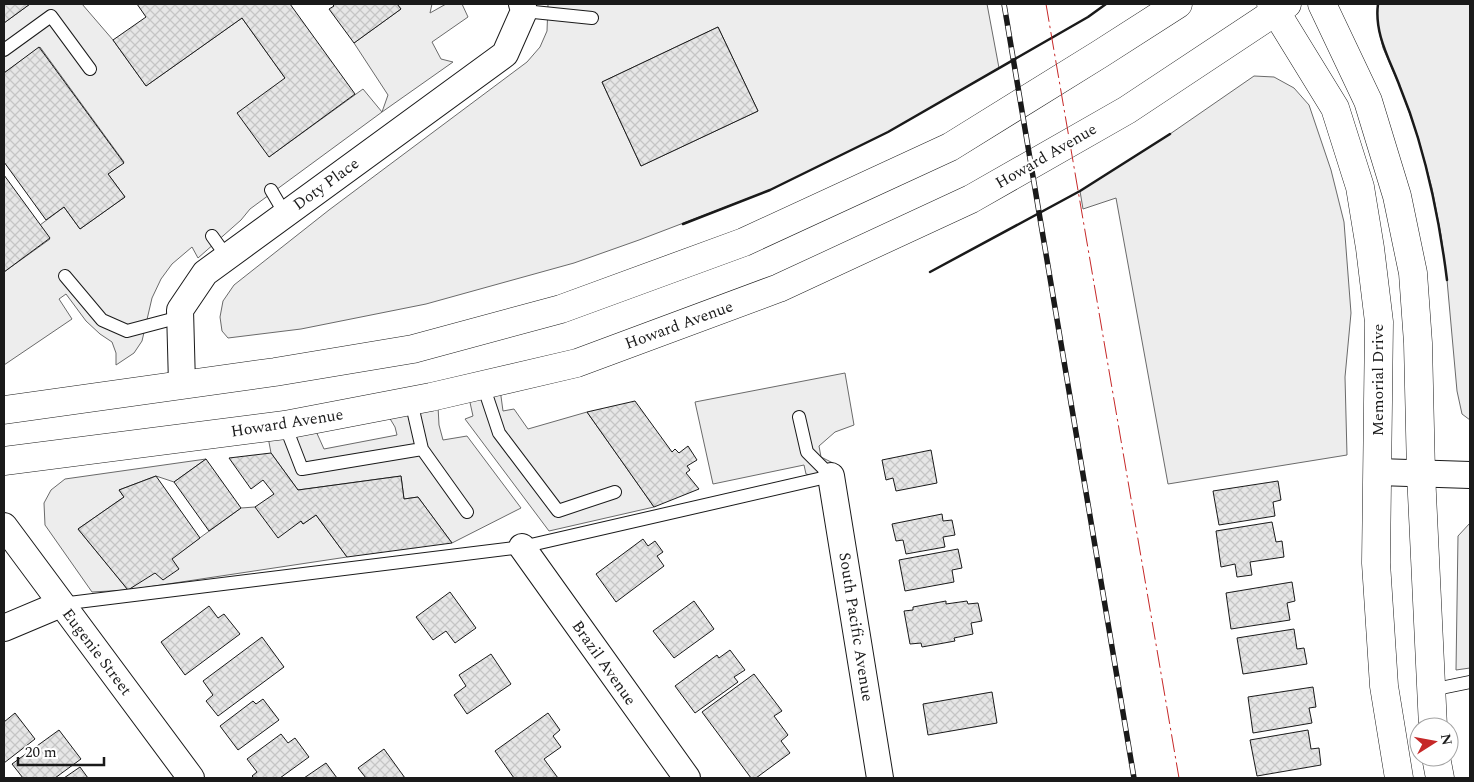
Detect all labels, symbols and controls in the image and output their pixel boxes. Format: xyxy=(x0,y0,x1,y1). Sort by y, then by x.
street label: Howard Avenue xyxy=(991,117,1101,195)
street label: Doty Place xyxy=(288,152,364,216)
street label: Howard Avenue xyxy=(622,294,736,356)
street label: Memorial Drive xyxy=(1366,324,1390,436)
street label: Howard Avenue xyxy=(229,402,345,444)
street label: South Pacific Avenue xyxy=(832,551,880,703)
street label: Eugenie Street xyxy=(56,603,138,701)
street label: Brazil Avenue xyxy=(566,616,642,710)
north arrow xyxy=(1409,717,1459,767)
text: N xyxy=(1435,732,1458,747)
scale bar xyxy=(18,734,104,766)
text: 20 m xyxy=(25,741,57,764)

